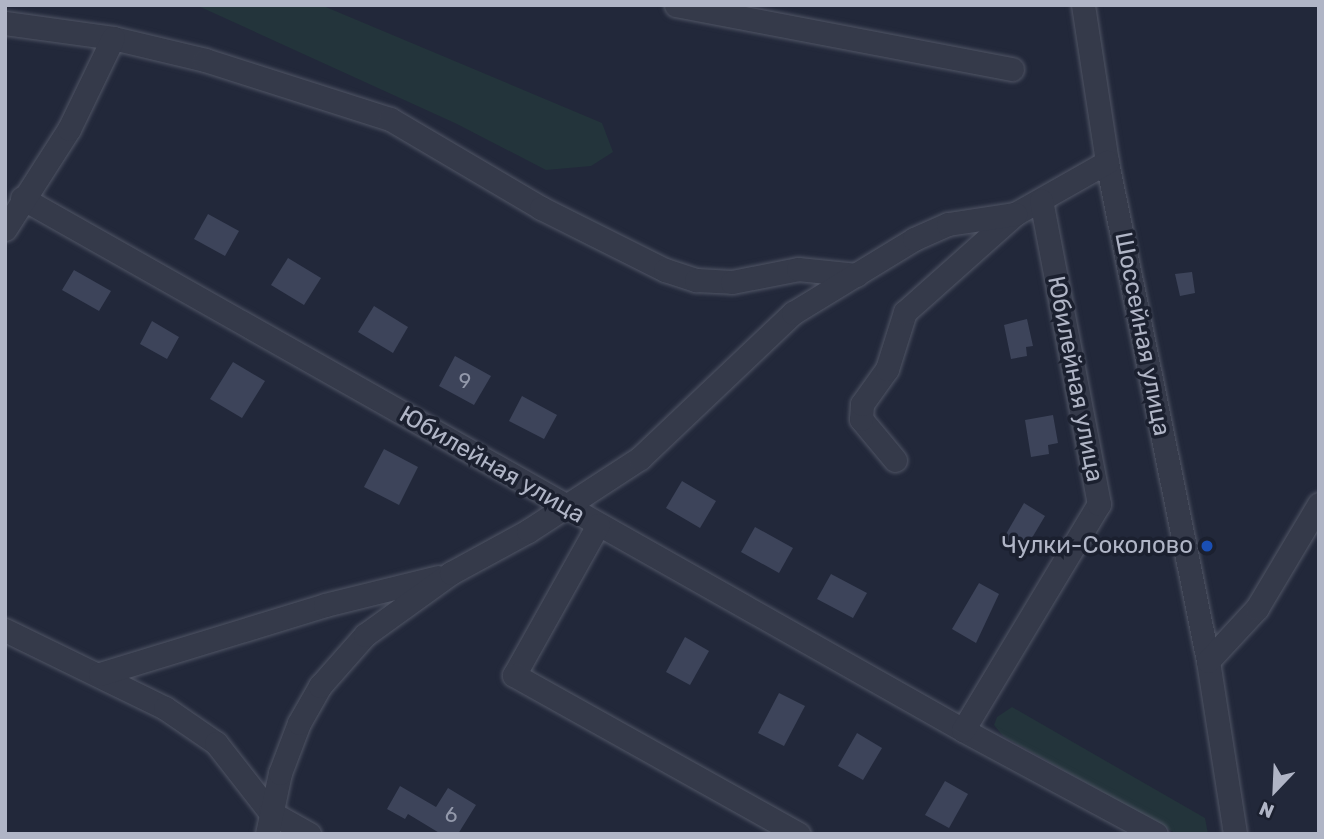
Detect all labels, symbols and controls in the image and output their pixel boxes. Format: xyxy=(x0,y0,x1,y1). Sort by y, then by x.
street label: Шоссейная улица xyxy=(1108,230,1176,438)
street label: Юбилейная улица xyxy=(1041,274,1109,484)
house number: 9 xyxy=(459,368,471,394)
street label: Юбилейная улица xyxy=(394,400,590,530)
place label: Чулки-Соколово xyxy=(1001,532,1193,560)
marker: Чулки-Соколово xyxy=(1199,538,1215,554)
north arrow xyxy=(1240,755,1310,825)
text: N xyxy=(1256,797,1277,823)
house number: 6 xyxy=(445,802,457,828)

